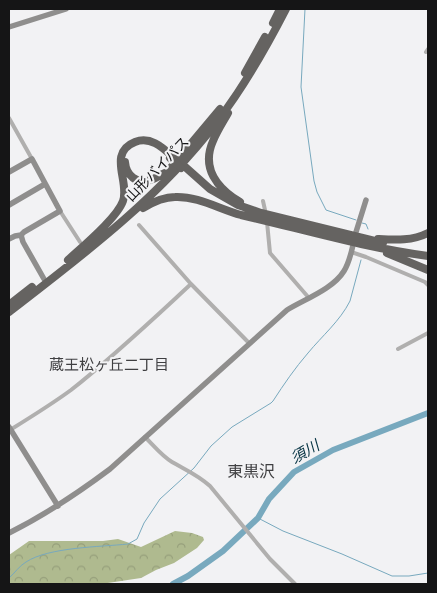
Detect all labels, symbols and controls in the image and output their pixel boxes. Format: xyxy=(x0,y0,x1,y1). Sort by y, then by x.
street label: 山形バイパス xyxy=(123,134,193,206)
district label: 蔵王松ヶ丘二丁目 xyxy=(49,357,169,376)
water label: 須川 xyxy=(288,437,325,469)
district label: 東黒沢 xyxy=(227,463,275,483)

